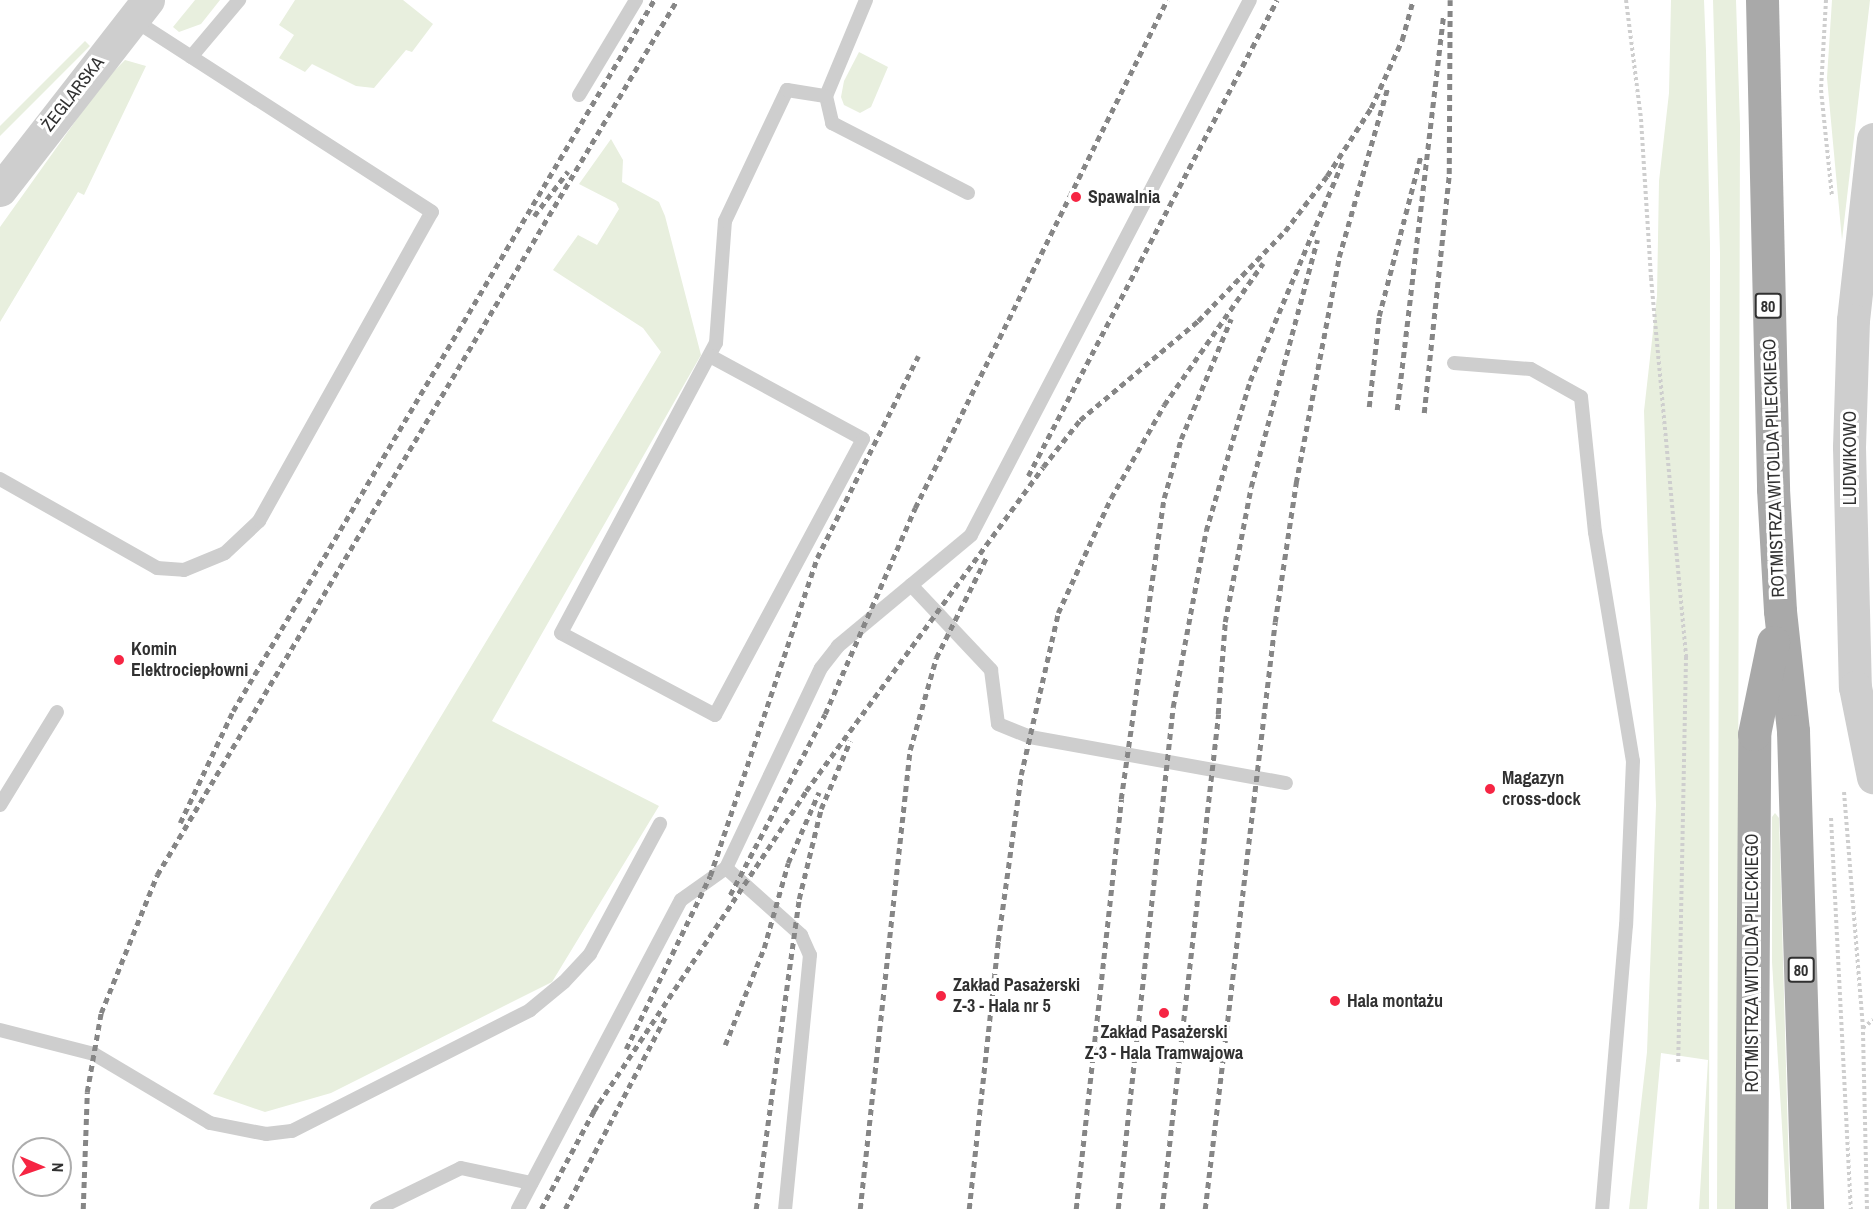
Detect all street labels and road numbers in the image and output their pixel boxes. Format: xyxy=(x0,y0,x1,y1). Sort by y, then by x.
street label: ŻEGLARSKA xyxy=(37,52,109,136)
road number: 80 xyxy=(1754,293,1782,319)
street label: ROTMISTRZA WITOLDA PILECKIEGO xyxy=(1759,337,1789,599)
street label: LUDWIKOWO xyxy=(1839,411,1861,505)
street label: ROTMISTRZA WITOLDA PILECKIEGO xyxy=(1741,833,1763,1093)
road number: 80 xyxy=(1788,957,1814,983)

